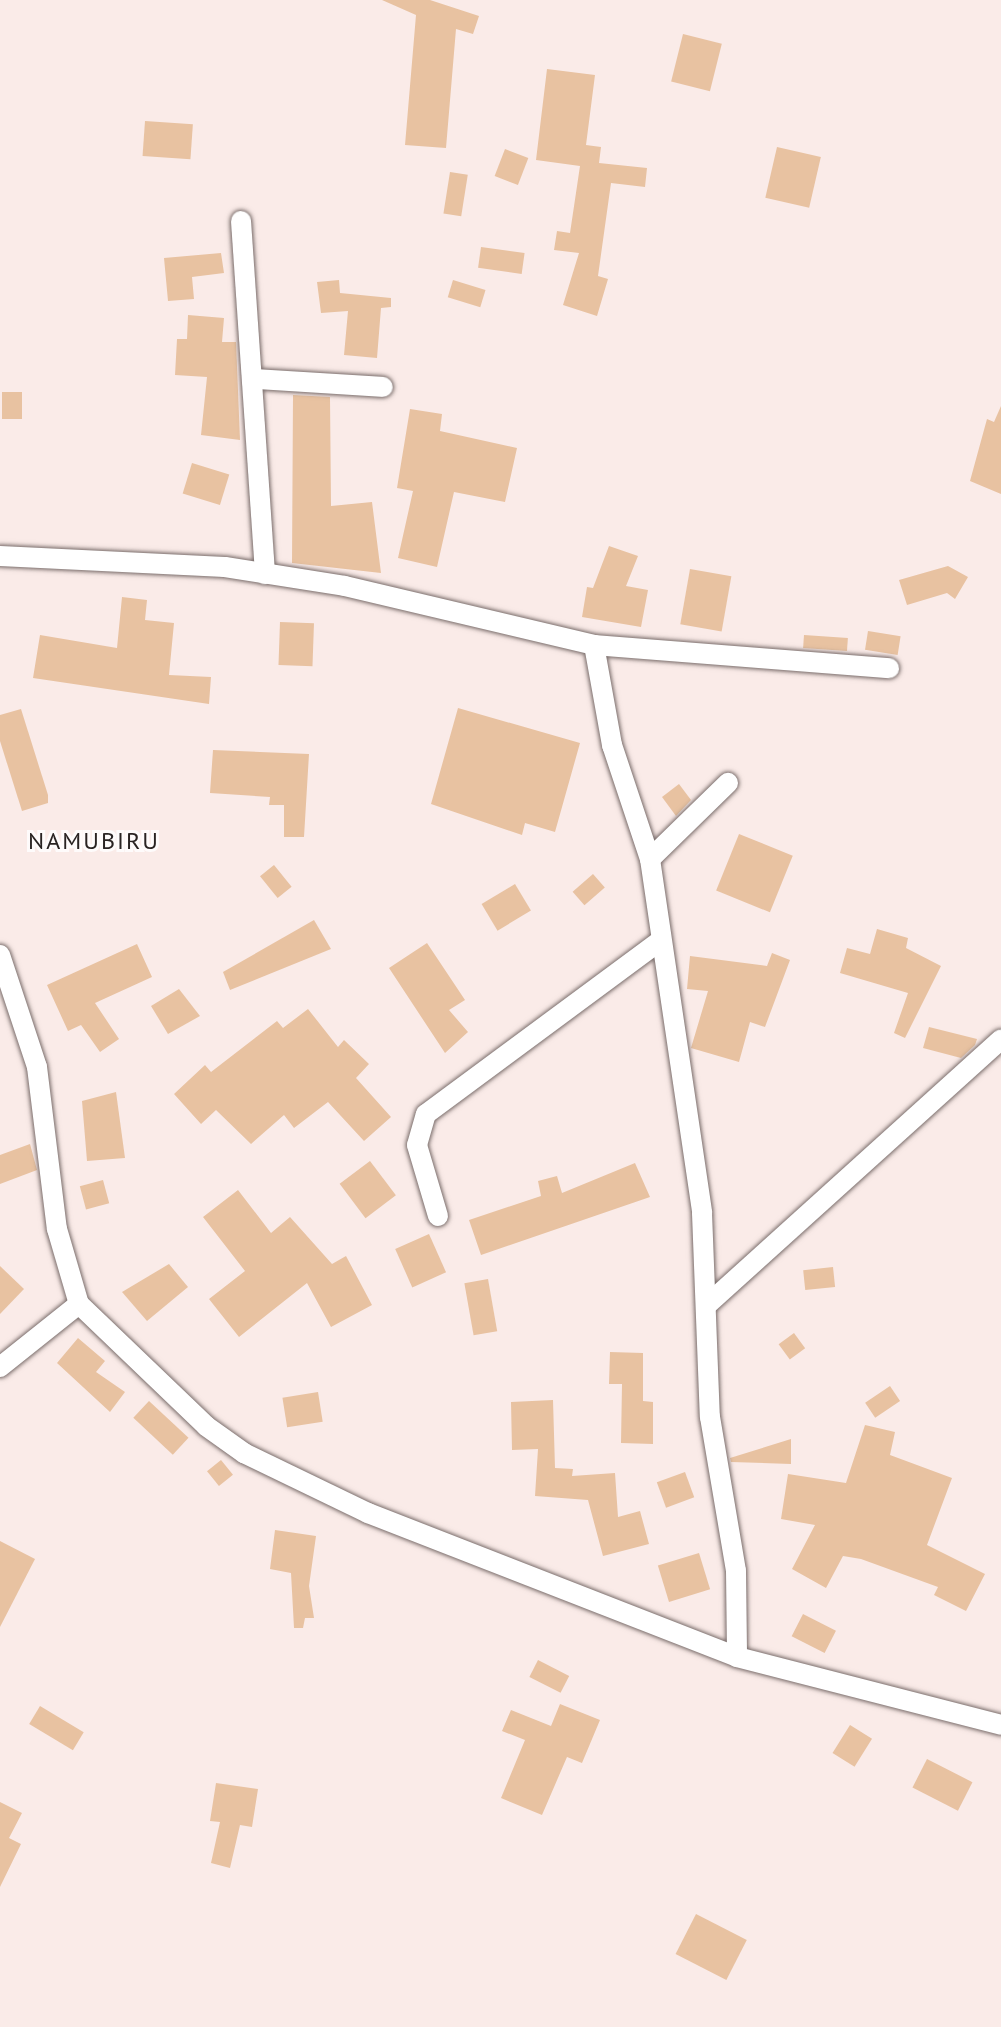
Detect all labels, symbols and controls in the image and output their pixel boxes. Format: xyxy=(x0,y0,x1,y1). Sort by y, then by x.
district label: NAMUBIRU xyxy=(28,827,160,855)

